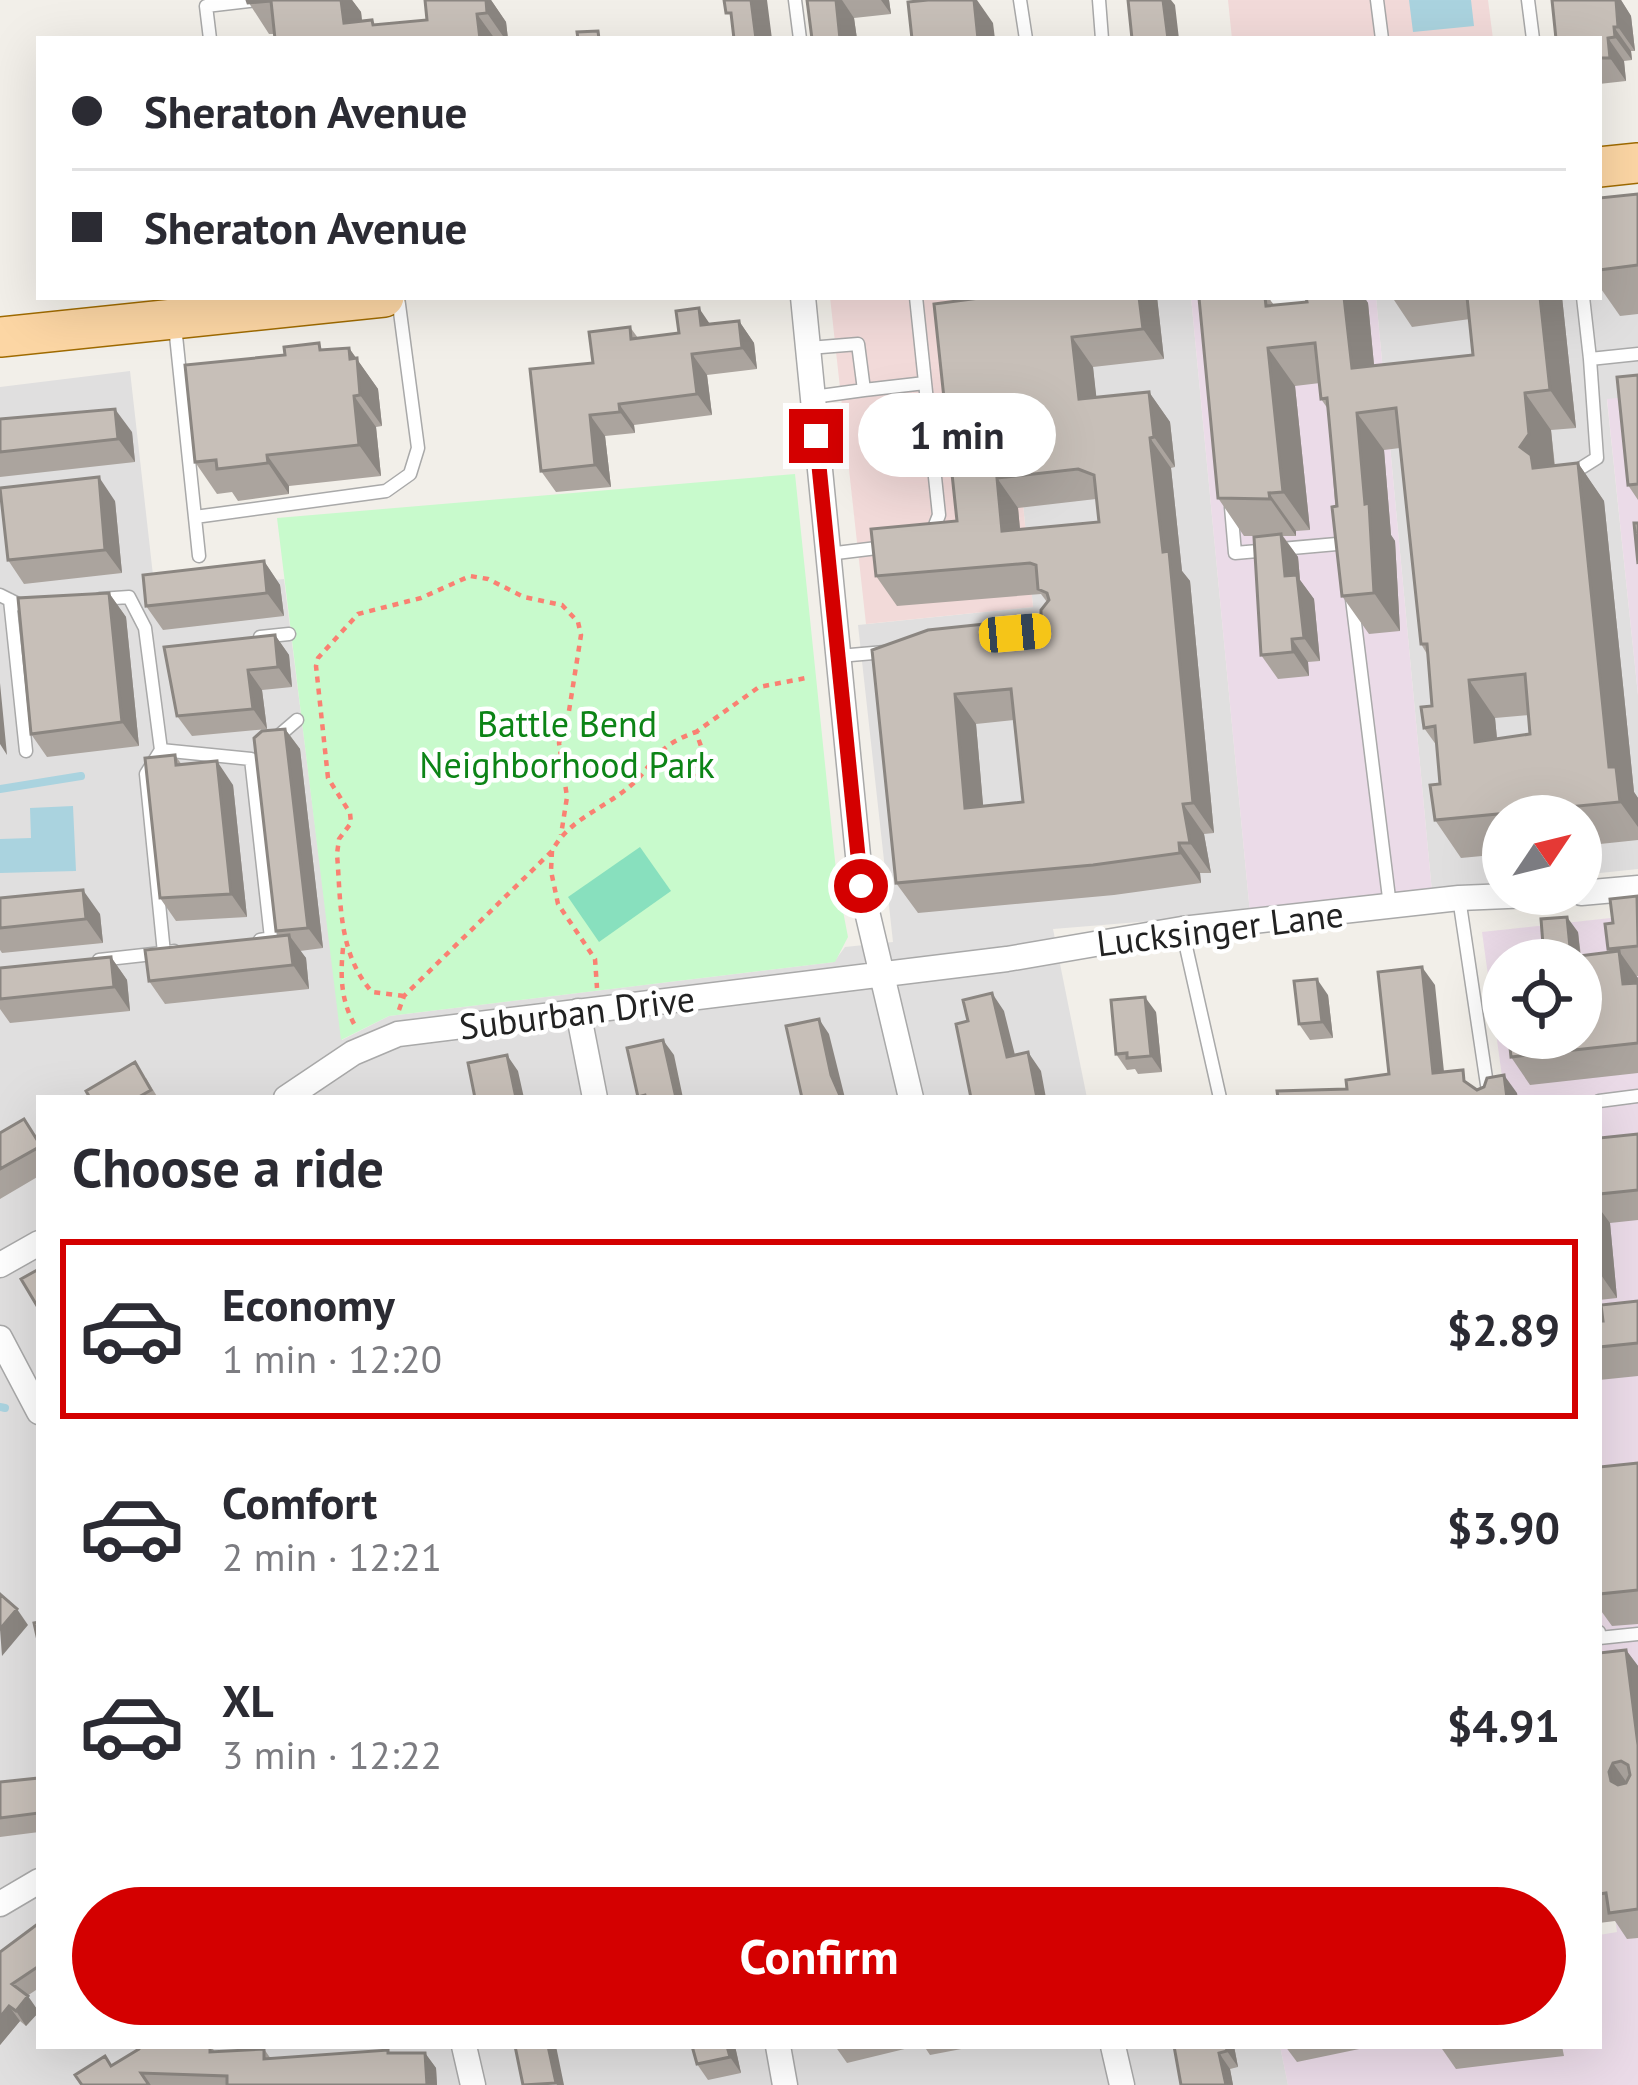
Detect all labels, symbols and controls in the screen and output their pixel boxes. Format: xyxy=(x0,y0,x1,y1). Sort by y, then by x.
text: Sheraton Avenue xyxy=(144,82,467,140)
text: Sheraton Avenue xyxy=(144,198,467,256)
callout: 1 min xyxy=(858,394,1056,478)
route end xyxy=(789,409,843,463)
text: 1 min xyxy=(909,409,1005,460)
car xyxy=(978,612,1052,654)
park label: Battle Bend Neighborhood Park xyxy=(419,700,715,788)
north arrow xyxy=(1482,795,1602,915)
map controls xyxy=(1482,795,1602,1059)
route start xyxy=(834,859,888,913)
street label: Lucksinger Lane xyxy=(1094,890,1346,966)
button: locate xyxy=(1482,939,1602,1059)
street label: Suburban Drive xyxy=(457,974,697,1050)
text: Choose a ride xyxy=(72,1132,384,1202)
icon: car xyxy=(78,1275,186,1383)
text: Economy xyxy=(222,1275,395,1333)
text: $2.89 xyxy=(1447,1300,1560,1358)
text: 1 min · 12:20 xyxy=(222,1333,442,1384)
icon: car xyxy=(78,1473,186,1581)
text: Comfort xyxy=(222,1473,377,1531)
text: $3.90 xyxy=(1447,1498,1560,1556)
text: 2 min · 12:21 xyxy=(222,1531,442,1582)
icon: car xyxy=(78,1671,186,1779)
text: XL xyxy=(222,1671,274,1729)
text: $4.91 xyxy=(1447,1696,1560,1754)
text: 3 min · 12:22 xyxy=(222,1729,442,1780)
button: Confirm xyxy=(72,1887,1566,2025)

